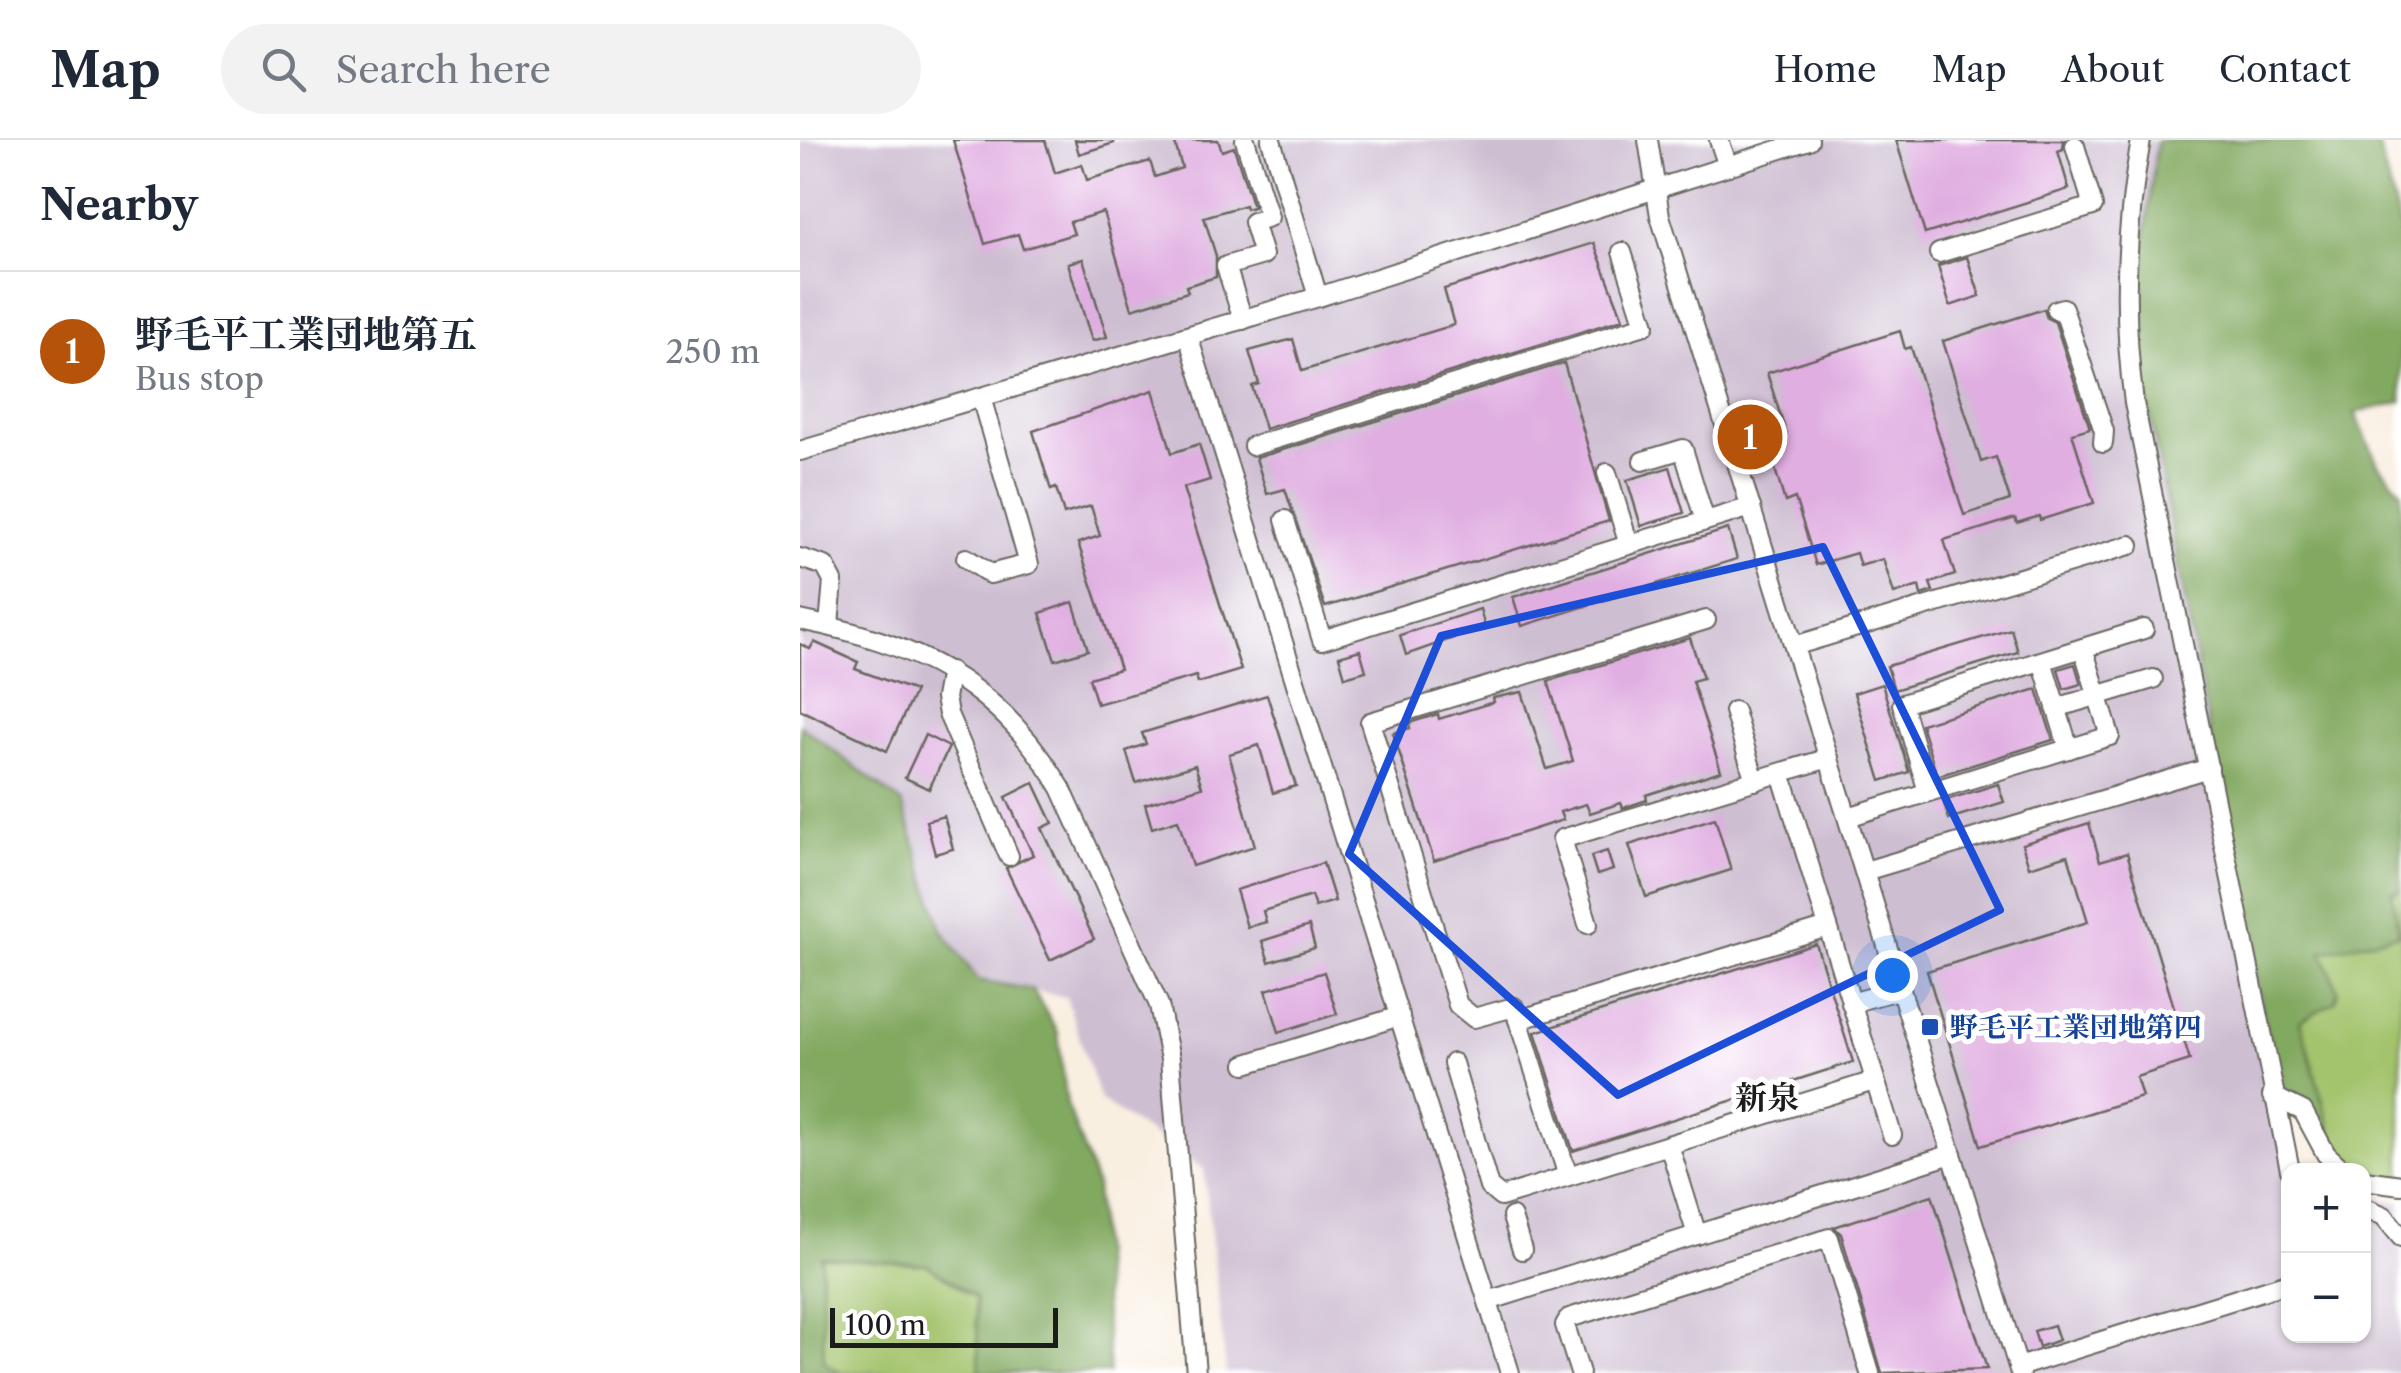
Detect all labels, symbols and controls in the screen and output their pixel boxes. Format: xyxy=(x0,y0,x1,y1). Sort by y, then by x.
search box xyxy=(221,24,921,114)
text: Map xyxy=(50,40,161,99)
icon: search xyxy=(256,42,311,97)
text: Search here xyxy=(336,46,551,93)
text: Home xyxy=(1774,48,1876,91)
text: Map xyxy=(1931,48,2007,91)
text: About xyxy=(2062,48,2164,91)
text: Contact xyxy=(2219,48,2351,91)
text: Nearby xyxy=(40,179,198,231)
text: 野毛平工業団地第五 xyxy=(135,311,477,358)
text: 1 xyxy=(65,332,80,371)
text: 250 m xyxy=(666,332,760,371)
text: Bus stop xyxy=(135,359,264,398)
pin: 1 xyxy=(1718,400,1782,474)
your location xyxy=(1867,950,1918,1001)
place label: 野毛平工業団地第四 xyxy=(1950,1010,2202,1044)
marker: 野毛平工業団地第四 xyxy=(1919,1016,1941,1038)
district label: 新泉 xyxy=(1735,1078,1799,1117)
map controls xyxy=(2281,1163,2371,1343)
button: + xyxy=(2281,1163,2371,1253)
button: − xyxy=(2281,1253,2371,1343)
scale bar xyxy=(830,1303,1058,1348)
text: 100 m xyxy=(845,1308,926,1342)

